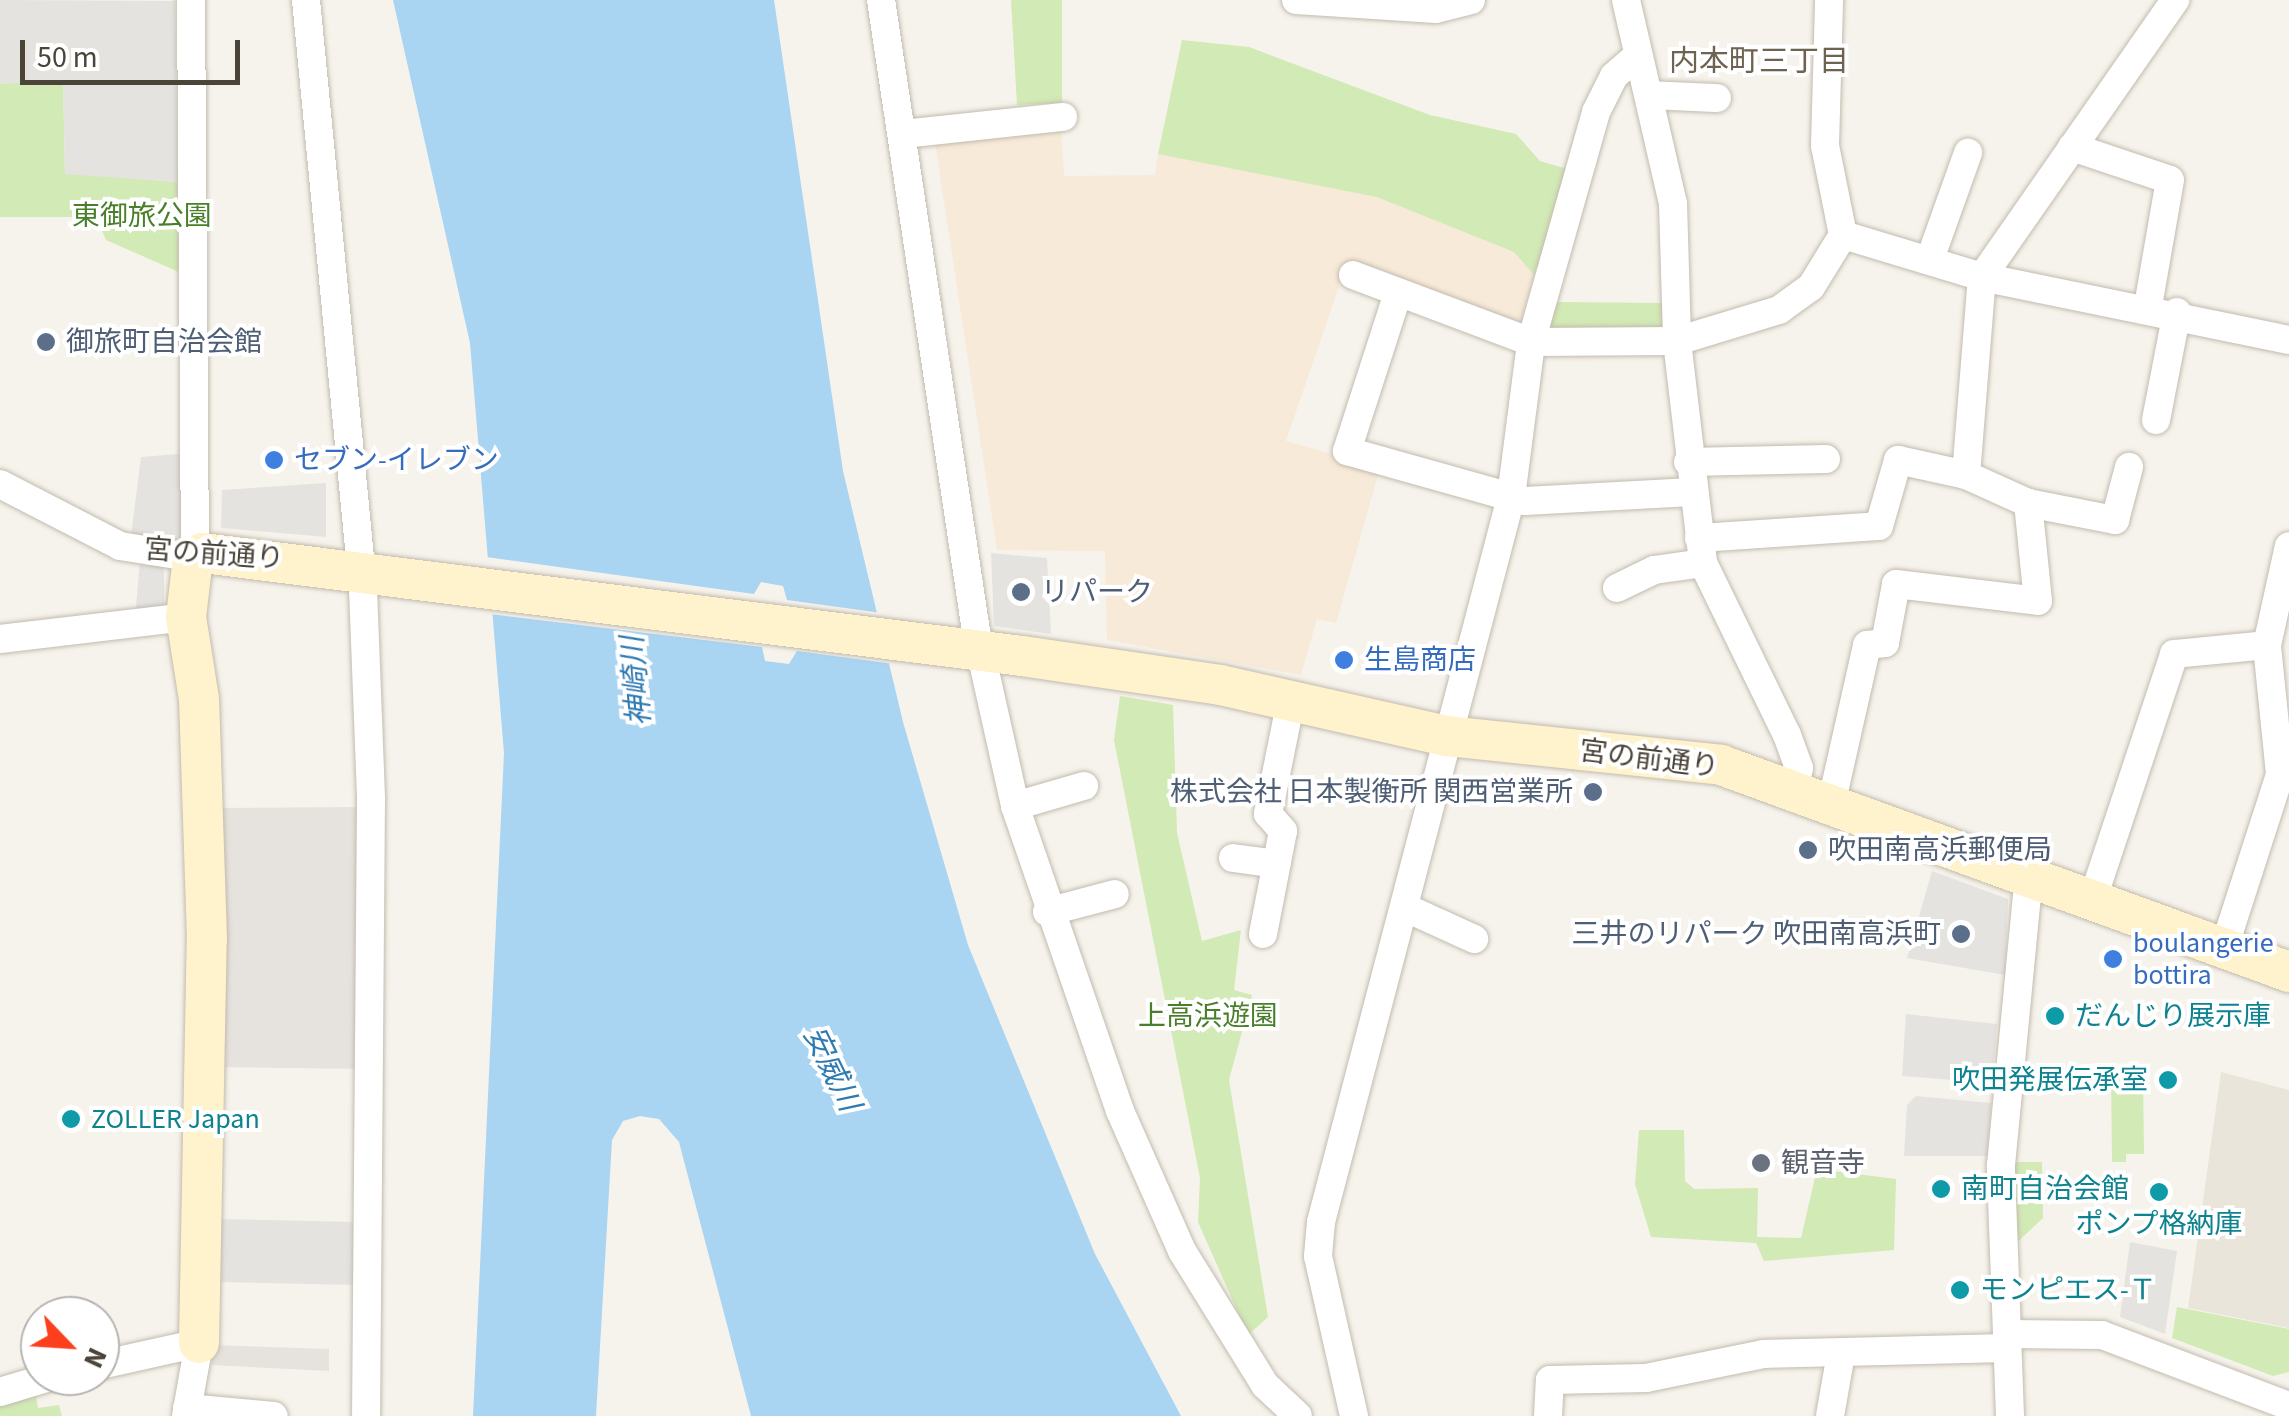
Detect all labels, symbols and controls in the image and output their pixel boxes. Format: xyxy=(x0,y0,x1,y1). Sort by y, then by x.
scale bar xyxy=(25,20,245,82)
text: 50 m xyxy=(37,36,98,79)
district label: 内本町三丁目 xyxy=(1669,44,1849,80)
park label: 東御旅公園 xyxy=(72,199,212,233)
place label: 御旅町自治会館 xyxy=(66,325,262,359)
marker: 御旅町自治会館 xyxy=(35,331,57,353)
place label: セブン-イレブン xyxy=(294,443,499,477)
marker: セブン-イレブン xyxy=(263,449,285,471)
street label: 宮の前通り xyxy=(143,532,285,576)
place label: リパーク xyxy=(1041,575,1153,609)
marker: リパーク xyxy=(1010,581,1032,603)
water label: 神崎川 xyxy=(615,635,659,727)
place label: 生島商店 xyxy=(1364,643,1476,677)
marker: 生島商店 xyxy=(1333,649,1355,671)
street label: 宮の前通り xyxy=(1577,734,1721,784)
place label: 株式会社 日本製衡所 関西営業所 xyxy=(1170,775,1573,809)
marker: 株式会社 日本製衡所 関西営業所 xyxy=(1582,781,1604,803)
place label: 吹田南高浜郵便局 xyxy=(1828,833,2052,867)
marker: 吹田南高浜郵便局 xyxy=(1797,839,1819,861)
place label: 三井のリパーク 吹田南高浜町 xyxy=(1571,917,1941,951)
marker: 三井のリパーク 吹田南高浜町 xyxy=(1950,923,1972,945)
place label: boulangerie bottira xyxy=(2133,926,2274,992)
marker: boulangerie bottira xyxy=(2102,948,2124,970)
park label: 上高浜遊園 xyxy=(1138,999,1278,1033)
place label: だんじり展示庫 xyxy=(2075,999,2271,1033)
marker: だんじり展示庫 xyxy=(2044,1005,2066,1027)
water label: 安威川 xyxy=(795,1021,867,1117)
place label: 吹田発展伝承室 xyxy=(1952,1063,2148,1097)
marker: 吹田発展伝承室 xyxy=(2157,1069,2179,1091)
place label: ZOLLER Japan xyxy=(91,1102,260,1136)
marker: ZOLLER Japan xyxy=(60,1108,82,1130)
place label: 観音寺 xyxy=(1781,1146,1865,1180)
marker: 観音寺 xyxy=(1750,1152,1772,1174)
place label: 南町自治会館 xyxy=(1961,1172,2129,1206)
marker: 南町自治会館 xyxy=(1930,1178,1952,1200)
marker: ポンプ格納庫 xyxy=(2148,1181,2170,1203)
place label: ポンプ格納庫 xyxy=(2075,1207,2243,1241)
place label: モンピエス-Ｔ xyxy=(1980,1273,2157,1307)
marker: モンピエス-Ｔ xyxy=(1949,1279,1971,1301)
north arrow xyxy=(20,1296,120,1396)
text: N xyxy=(73,1341,117,1375)

